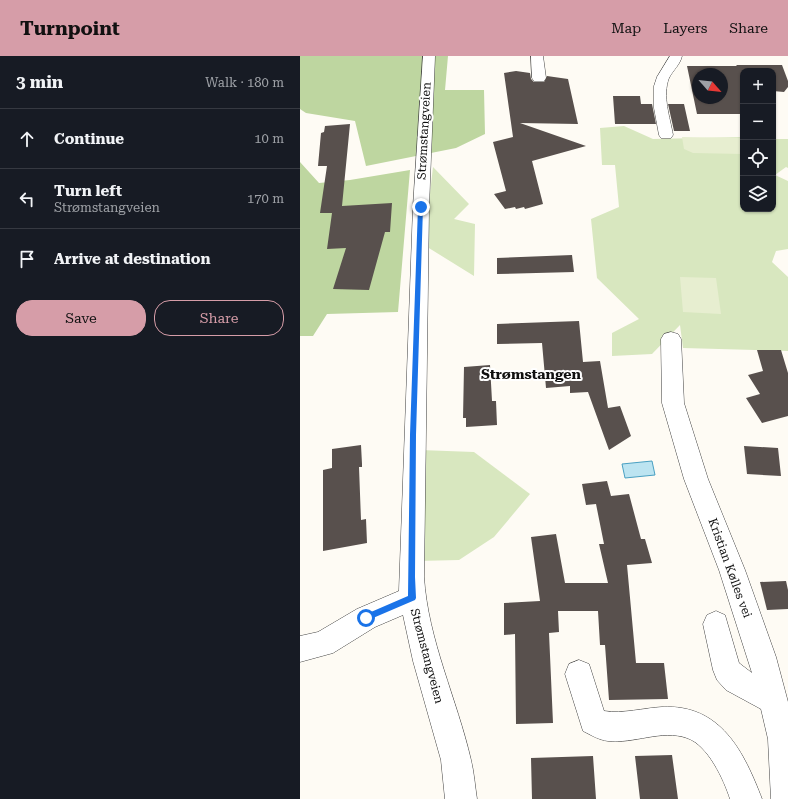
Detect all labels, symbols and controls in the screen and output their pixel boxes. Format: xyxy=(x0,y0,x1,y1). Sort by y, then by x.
text: Turnpoint xyxy=(20,17,120,40)
text: Map xyxy=(611,20,641,36)
text: Layers xyxy=(663,20,707,36)
text: Share xyxy=(729,20,768,36)
north arrow xyxy=(692,68,728,104)
map controls xyxy=(740,68,776,212)
button: + xyxy=(740,68,776,104)
text: 3 min xyxy=(16,72,63,92)
text: Walk · 180 m xyxy=(205,75,284,90)
street label: Strømstangveien xyxy=(414,82,434,180)
button: − xyxy=(740,104,776,140)
icon: ahead xyxy=(16,128,38,150)
text: Continue xyxy=(54,130,124,148)
text: 10 m xyxy=(254,131,284,146)
button: locate xyxy=(740,140,776,176)
button: layers xyxy=(740,176,776,212)
text: Turn left xyxy=(54,182,122,200)
icon: left xyxy=(16,188,38,210)
text: 170 m xyxy=(247,191,284,206)
route end xyxy=(412,198,430,216)
text: Strømstangveien xyxy=(54,200,160,215)
icon: arrive xyxy=(16,248,38,270)
text: Arrive at destination xyxy=(54,250,210,268)
button: Save xyxy=(16,300,146,336)
button: Share xyxy=(154,300,284,336)
district label: Strømstangen xyxy=(481,366,582,382)
street label: Kristian Kølles vei xyxy=(705,516,755,620)
street label: Strømstangveien xyxy=(408,607,446,705)
route start xyxy=(357,609,375,627)

